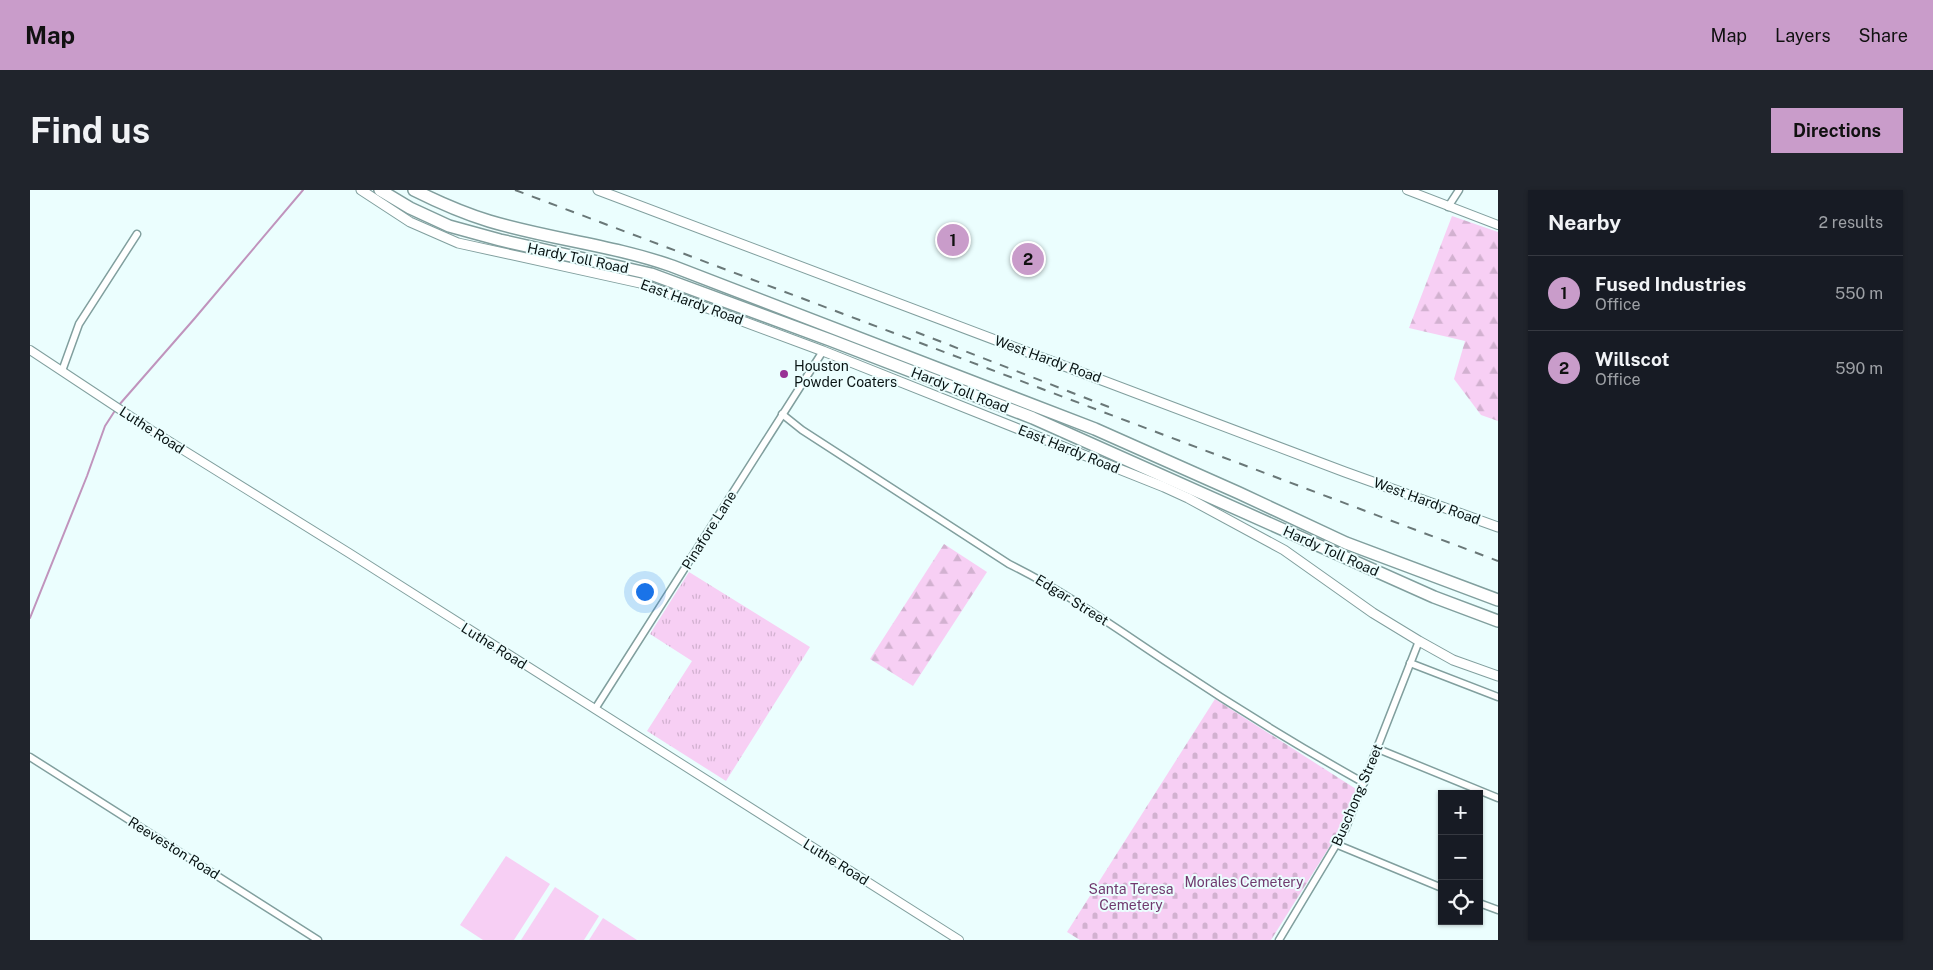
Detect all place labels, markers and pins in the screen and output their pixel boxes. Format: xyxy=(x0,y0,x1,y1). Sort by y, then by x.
pin: 1 xyxy=(937,221,969,259)
pin: 2 xyxy=(1012,240,1044,278)
place label: Houston Powder Coaters xyxy=(794,358,897,390)
marker: Houston Powder Coaters xyxy=(778,368,790,380)

